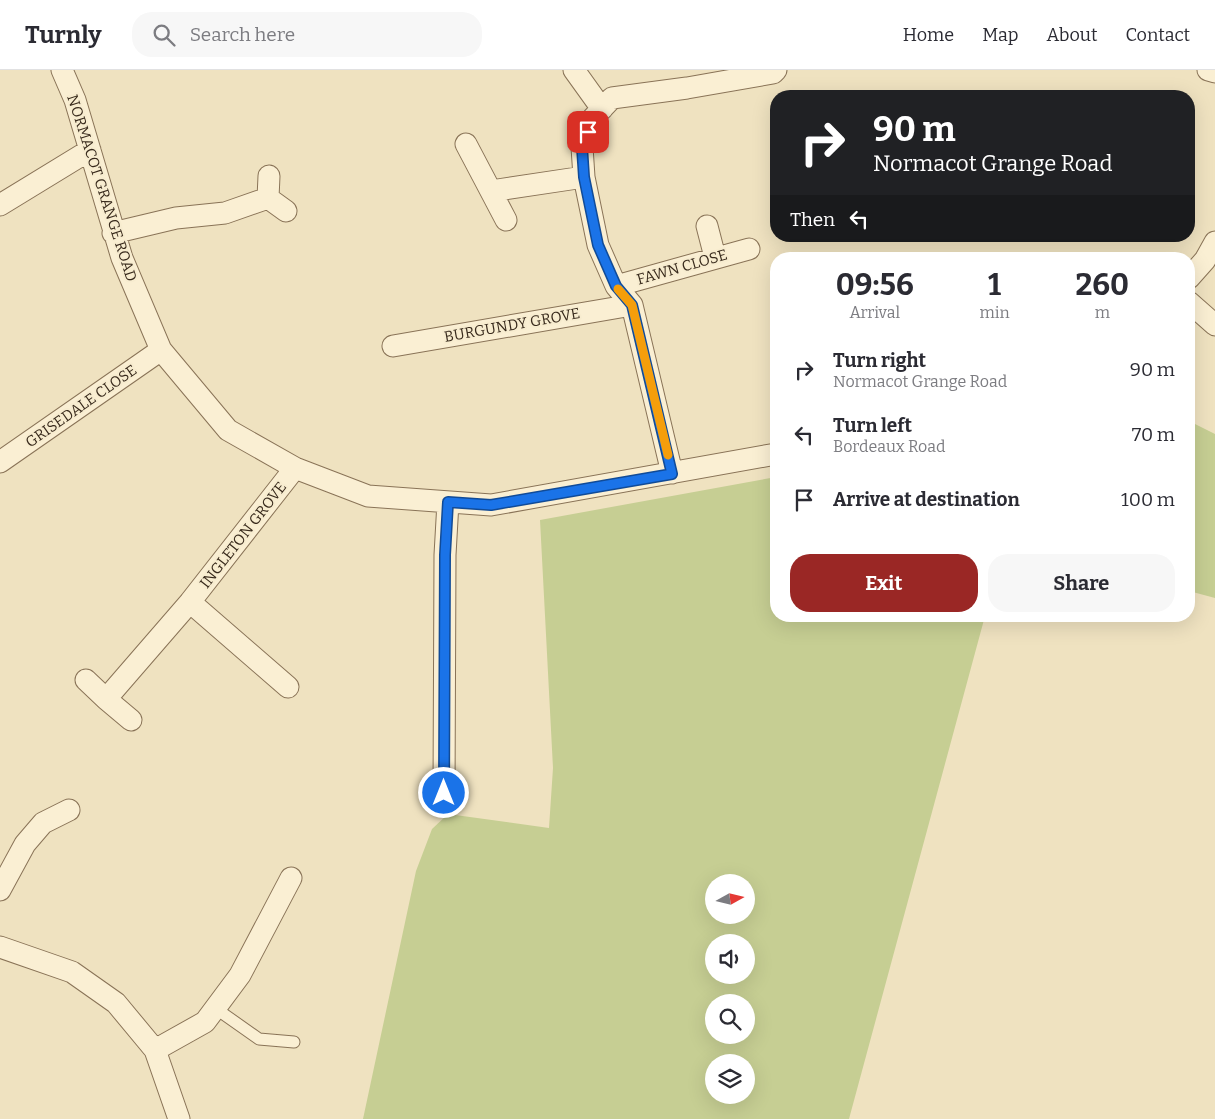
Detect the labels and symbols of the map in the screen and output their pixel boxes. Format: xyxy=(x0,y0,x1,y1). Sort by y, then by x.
street label: NORMACOT GRANGE ROAD xyxy=(63,92,141,284)
pin xyxy=(567,111,609,153)
street label: FAWN CLOSE xyxy=(635,246,729,288)
street label: BURGUNDY GROVE xyxy=(443,304,581,346)
street label: GRISEDALE CLOSE xyxy=(22,361,140,451)
street label: INGLETON GROVE xyxy=(196,478,290,592)
position arrow xyxy=(417,766,469,818)
north arrow xyxy=(705,874,755,924)

